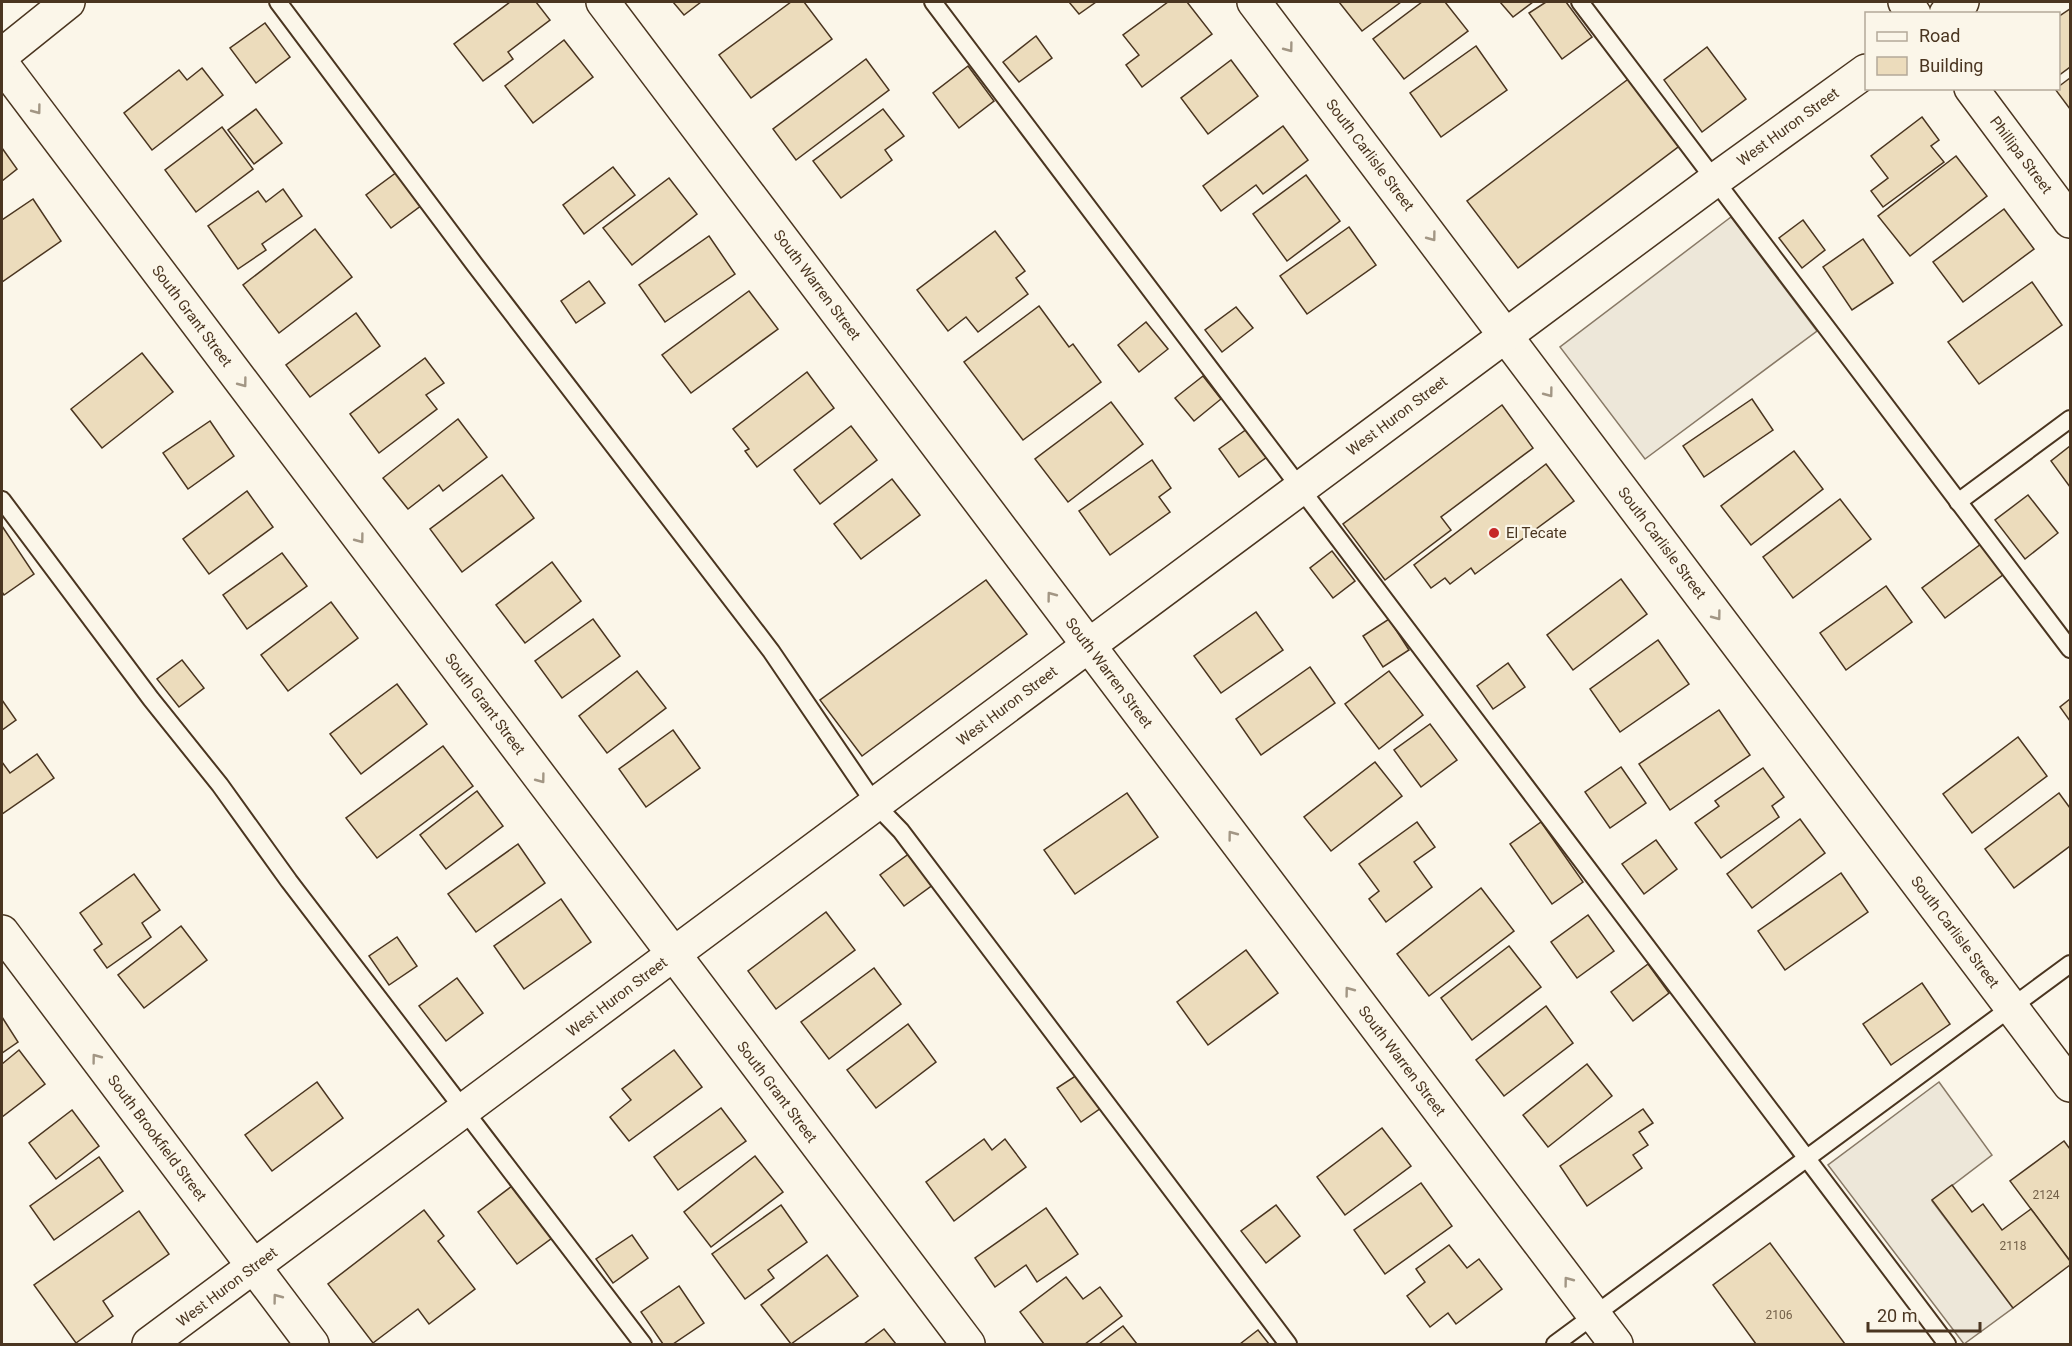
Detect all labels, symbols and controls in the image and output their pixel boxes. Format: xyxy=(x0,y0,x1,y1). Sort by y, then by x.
legend xyxy=(1865,12,2060,90)
text: Road xyxy=(1919,25,1960,46)
one-way arrow xyxy=(1282,42,1293,53)
text: Building xyxy=(1919,55,1983,76)
street label: West Huron Street xyxy=(1734,84,1842,170)
street label: South Carlisle Street xyxy=(1322,95,1418,215)
one-way arrow xyxy=(29,104,40,115)
street label: Phillipa Street xyxy=(1986,113,2056,197)
street label: South Warren Street xyxy=(770,226,864,344)
one-way arrow xyxy=(1425,231,1436,242)
street label: South Grant Street xyxy=(148,262,236,370)
street label: West Huron Street xyxy=(1343,372,1451,460)
one-way arrow xyxy=(236,377,247,388)
one-way arrow xyxy=(1542,387,1553,398)
street label: South Carlisle Street xyxy=(1614,483,1710,603)
place label: El Tecate xyxy=(1506,524,1567,542)
marker: El Tecate xyxy=(1487,526,1501,540)
one-way arrow xyxy=(353,533,364,544)
one-way arrow xyxy=(1048,592,1059,603)
one-way arrow xyxy=(1710,609,1721,620)
street label: South Warren Street xyxy=(1062,614,1156,732)
street label: South Grant Street xyxy=(441,650,529,758)
street label: West Huron Street xyxy=(953,662,1061,750)
one-way arrow xyxy=(533,772,544,783)
one-way arrow xyxy=(1228,831,1239,842)
street label: South Carlisle Street xyxy=(1907,872,2003,992)
street label: West Huron Street xyxy=(563,953,671,1041)
one-way arrow xyxy=(1346,987,1357,998)
street label: South Warren Street xyxy=(1355,1002,1449,1120)
street label: South Grant Street xyxy=(733,1038,821,1146)
one-way arrow xyxy=(93,1054,104,1065)
street label: South Brookfield Street xyxy=(104,1071,210,1205)
house number: 2124 xyxy=(2033,1188,2060,1202)
house number: 2118 xyxy=(2000,1239,2027,1253)
street label: West Huron Street xyxy=(173,1243,281,1331)
one-way arrow xyxy=(1564,1277,1575,1288)
one-way arrow xyxy=(273,1293,284,1304)
scale bar xyxy=(1868,1295,1980,1333)
text: 20 m xyxy=(1877,1305,1917,1326)
house number: 2106 xyxy=(1766,1308,1793,1322)

